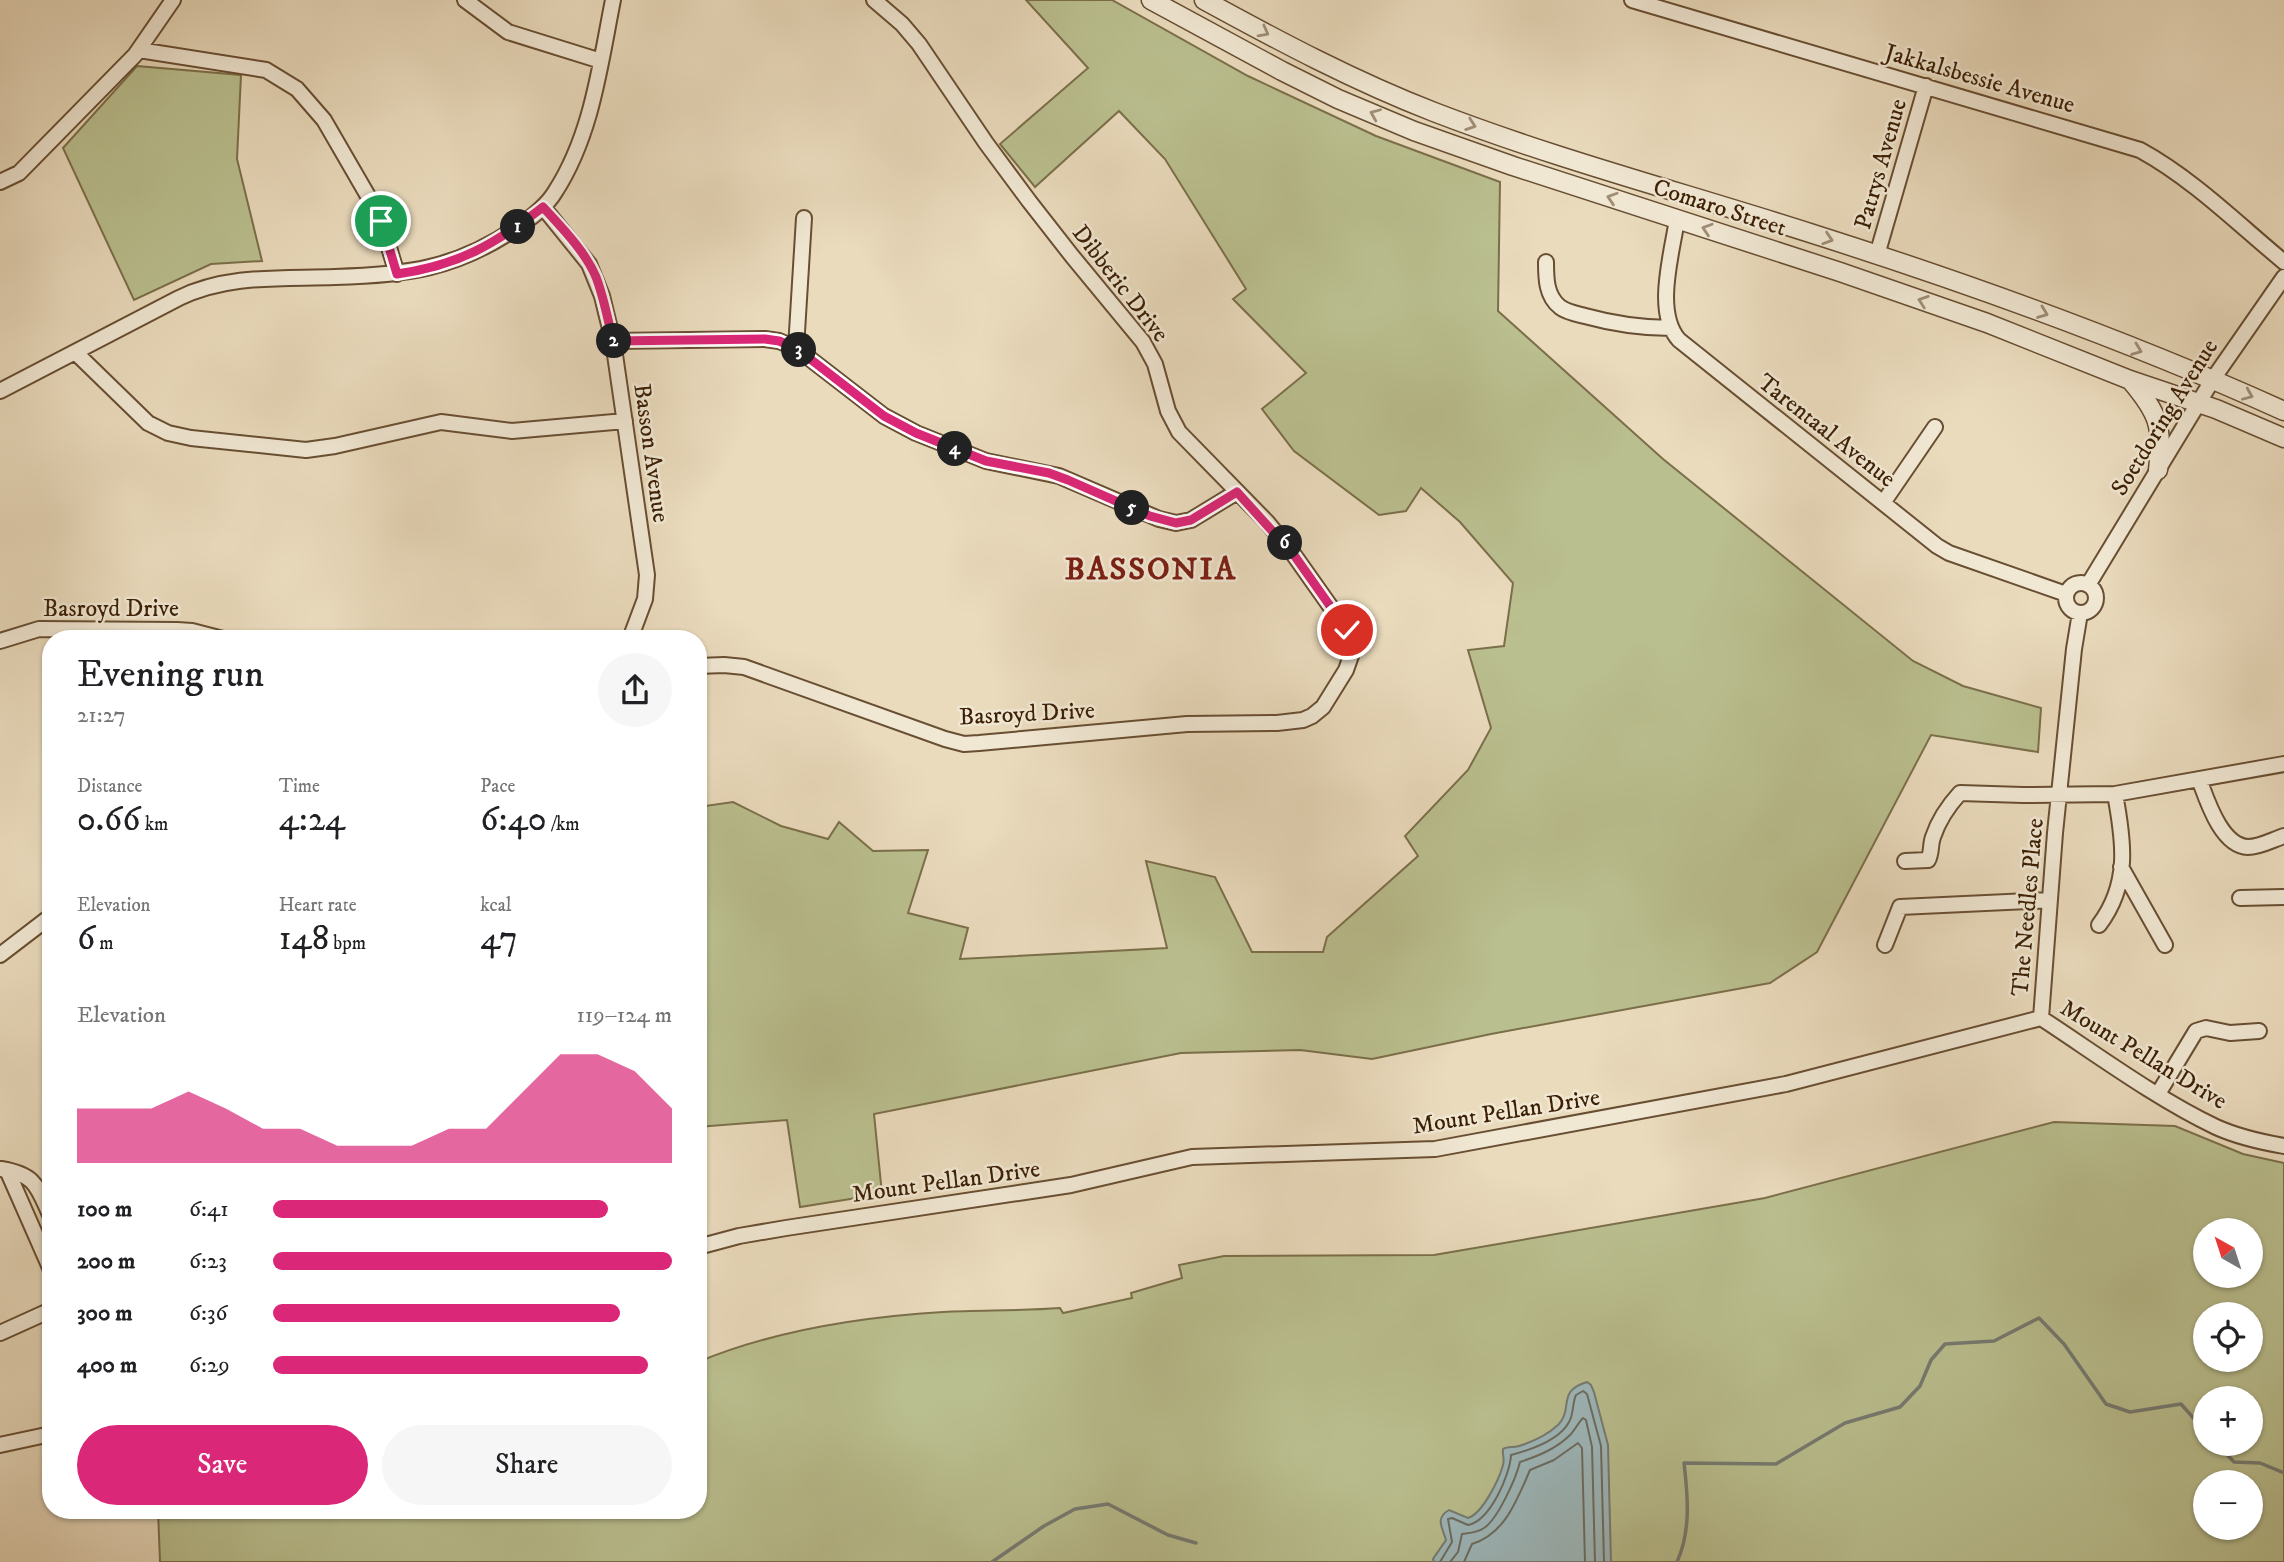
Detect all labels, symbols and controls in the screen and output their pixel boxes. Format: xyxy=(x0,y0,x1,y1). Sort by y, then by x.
one-way arrow xyxy=(1256,24,1269,38)
street label: Jakkalsbessie Avenue xyxy=(1879,37,2078,120)
street label: Patrys Avenue xyxy=(1848,95,1914,233)
one-way arrow xyxy=(1369,109,1381,123)
one-way arrow xyxy=(1465,117,1477,131)
street label: Comaro Street xyxy=(1649,172,1790,244)
pin xyxy=(351,191,411,251)
one-way arrow xyxy=(1607,192,1619,207)
icon: arrive xyxy=(362,202,400,240)
pin: 1 xyxy=(500,210,536,244)
text: 1 xyxy=(514,215,521,238)
street label: Dibberic Drive xyxy=(1065,219,1175,348)
one-way arrow xyxy=(1701,223,1713,237)
one-way arrow xyxy=(1822,230,1834,245)
one-way arrow xyxy=(1917,295,1929,309)
one-way arrow xyxy=(2036,305,2048,319)
pin: 2 xyxy=(596,324,632,358)
text: 2 xyxy=(609,329,618,352)
pin: 3 xyxy=(782,332,816,368)
street label: Soetdoring Avenue xyxy=(2105,334,2225,501)
text: 3 xyxy=(795,338,802,361)
one-way arrow xyxy=(2130,342,2142,356)
street label: Tarentaal Avenue xyxy=(1751,368,1902,494)
street label: Basson Avenue xyxy=(626,382,676,525)
one-way arrow xyxy=(2241,387,2254,401)
pin: 4 xyxy=(937,432,972,466)
text: 4 xyxy=(949,437,960,460)
pin: 5 xyxy=(1114,490,1150,526)
text: 5 xyxy=(1127,496,1136,519)
pin: 6 xyxy=(1268,526,1302,560)
text: 6 xyxy=(1280,531,1289,554)
district label: BASSONIA xyxy=(1065,550,1237,590)
street label: Basroyd Drive xyxy=(43,594,179,624)
pin xyxy=(1317,600,1377,660)
icon: check xyxy=(1328,611,1366,649)
text: Evening run xyxy=(77,651,264,699)
button: share xyxy=(598,653,672,727)
street label: Basroyd Drive xyxy=(958,695,1096,733)
text: 21:27 xyxy=(77,701,126,730)
text: Distance xyxy=(77,775,142,798)
text: Time xyxy=(279,775,320,798)
text: Pace xyxy=(480,775,515,798)
text: 0.66 xyxy=(77,798,141,842)
text: 4:24 xyxy=(279,798,345,842)
text: 6:40 xyxy=(480,798,547,842)
text: km xyxy=(141,813,168,836)
text: /km xyxy=(547,813,580,836)
street label: The Needles Place xyxy=(2005,817,2051,997)
text: Elevation xyxy=(77,894,151,917)
text: Heart rate xyxy=(279,894,357,917)
text: kcal xyxy=(480,894,512,917)
text: 6 xyxy=(77,917,95,961)
text: 148 xyxy=(279,917,329,961)
text: 47 xyxy=(480,917,518,961)
text: m xyxy=(95,932,114,955)
text: bpm xyxy=(329,932,366,955)
street label: Mount Pellan Drive xyxy=(2055,993,2232,1117)
text: Elevation xyxy=(77,1001,166,1030)
text: 119–124 m xyxy=(576,1001,672,1030)
street label: Mount Pellan Drive xyxy=(1410,1082,1602,1142)
street label: Mount Pellan Drive xyxy=(850,1154,1042,1210)
text: 100 m xyxy=(77,1195,132,1224)
text: 6:41 xyxy=(189,1195,229,1224)
north arrow xyxy=(2193,1218,2263,1288)
map controls xyxy=(2193,1218,2263,1540)
text: 200 m xyxy=(77,1247,135,1276)
text: 6:23 xyxy=(189,1247,227,1276)
text: 300 m xyxy=(77,1299,133,1328)
text: 6:36 xyxy=(189,1299,228,1328)
button: locate xyxy=(2193,1302,2263,1372)
text: 400 m xyxy=(77,1351,137,1380)
text: 6:29 xyxy=(189,1351,230,1380)
button: + xyxy=(2193,1386,2263,1456)
button: Save xyxy=(77,1425,368,1505)
button: Share xyxy=(382,1425,672,1505)
button: − xyxy=(2193,1470,2263,1540)

